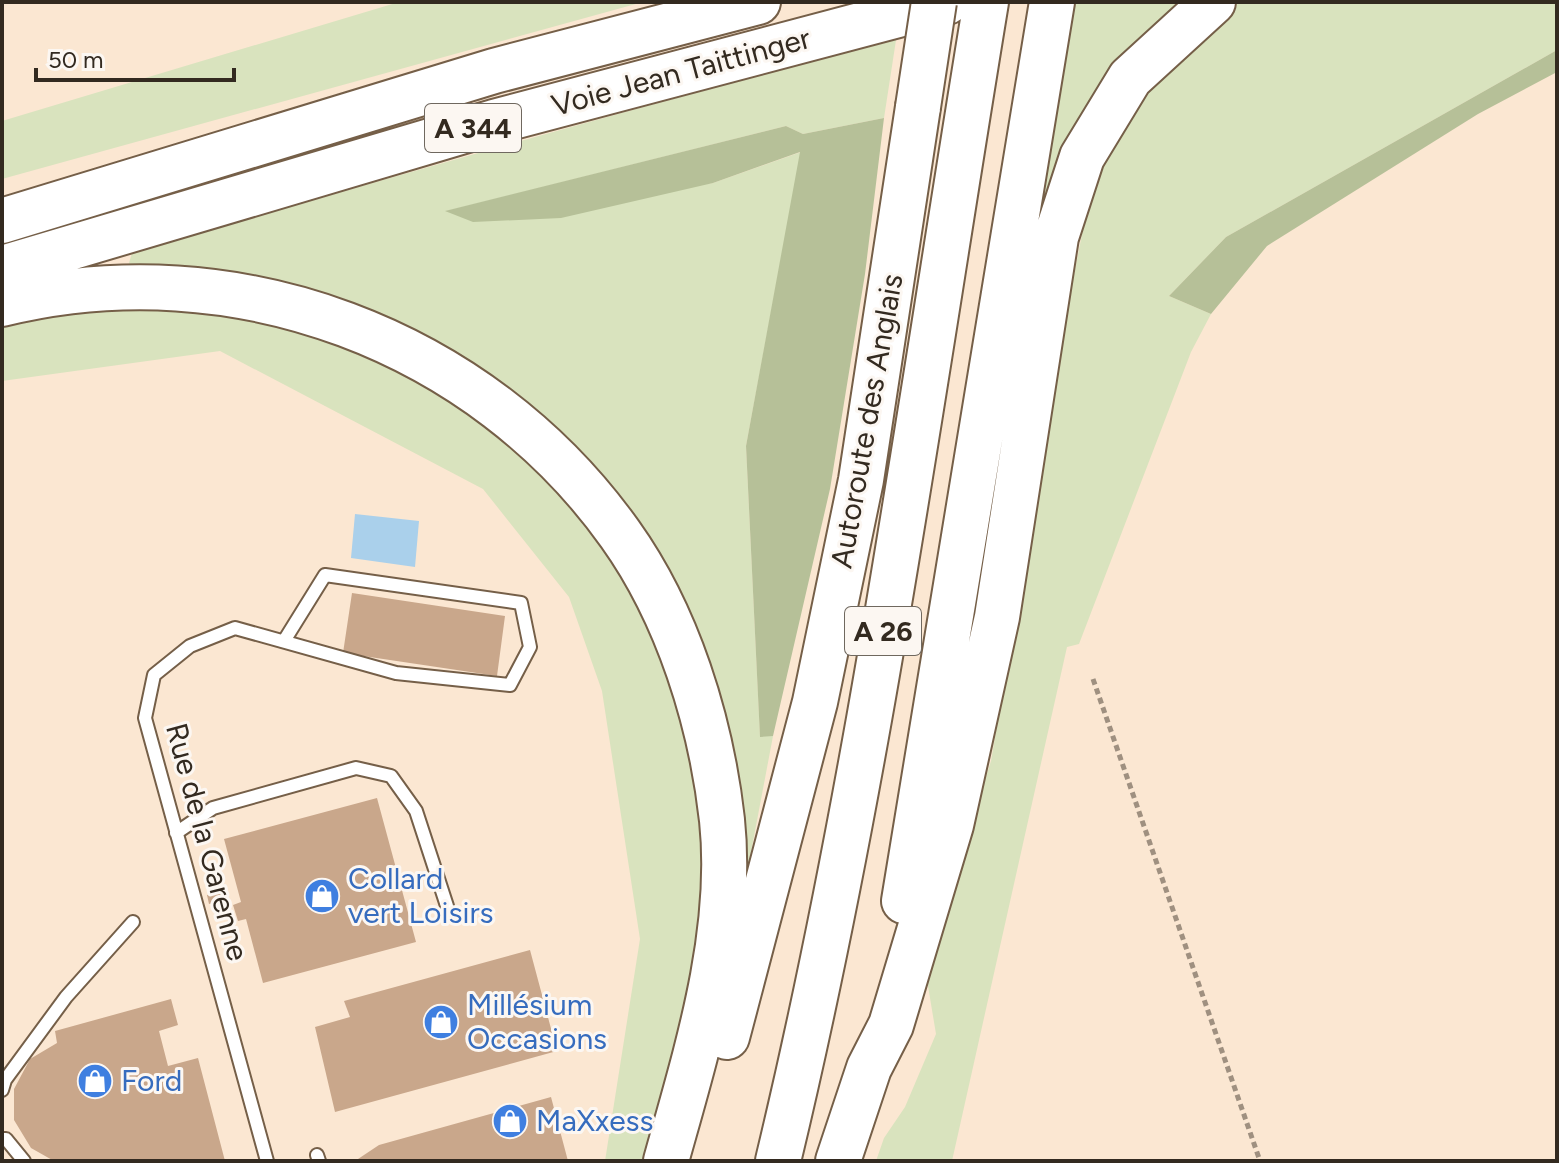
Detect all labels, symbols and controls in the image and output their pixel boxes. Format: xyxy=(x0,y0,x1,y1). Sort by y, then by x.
street label: Voie Jean Taittinger xyxy=(547,19,814,124)
scale bar xyxy=(36,32,234,82)
text: 50 m xyxy=(48,45,104,74)
road number: A 344 xyxy=(425,104,521,152)
street label: Autoroute des Anglais xyxy=(822,271,911,571)
road number: A 26 xyxy=(845,607,921,655)
street label: Rue de la Garenne xyxy=(158,719,257,965)
place label: Collard vert Loisirs xyxy=(348,860,494,931)
shop icon: Collard vert Loisirs xyxy=(303,877,341,915)
place label: Millésium Occasions xyxy=(467,986,607,1057)
shop icon: Millésium Occasions xyxy=(422,1003,460,1041)
shop icon: Ford xyxy=(76,1062,114,1100)
place label: Ford xyxy=(121,1062,182,1099)
shop icon: MaXxess xyxy=(491,1102,529,1140)
place label: MaXxess xyxy=(536,1102,654,1139)

